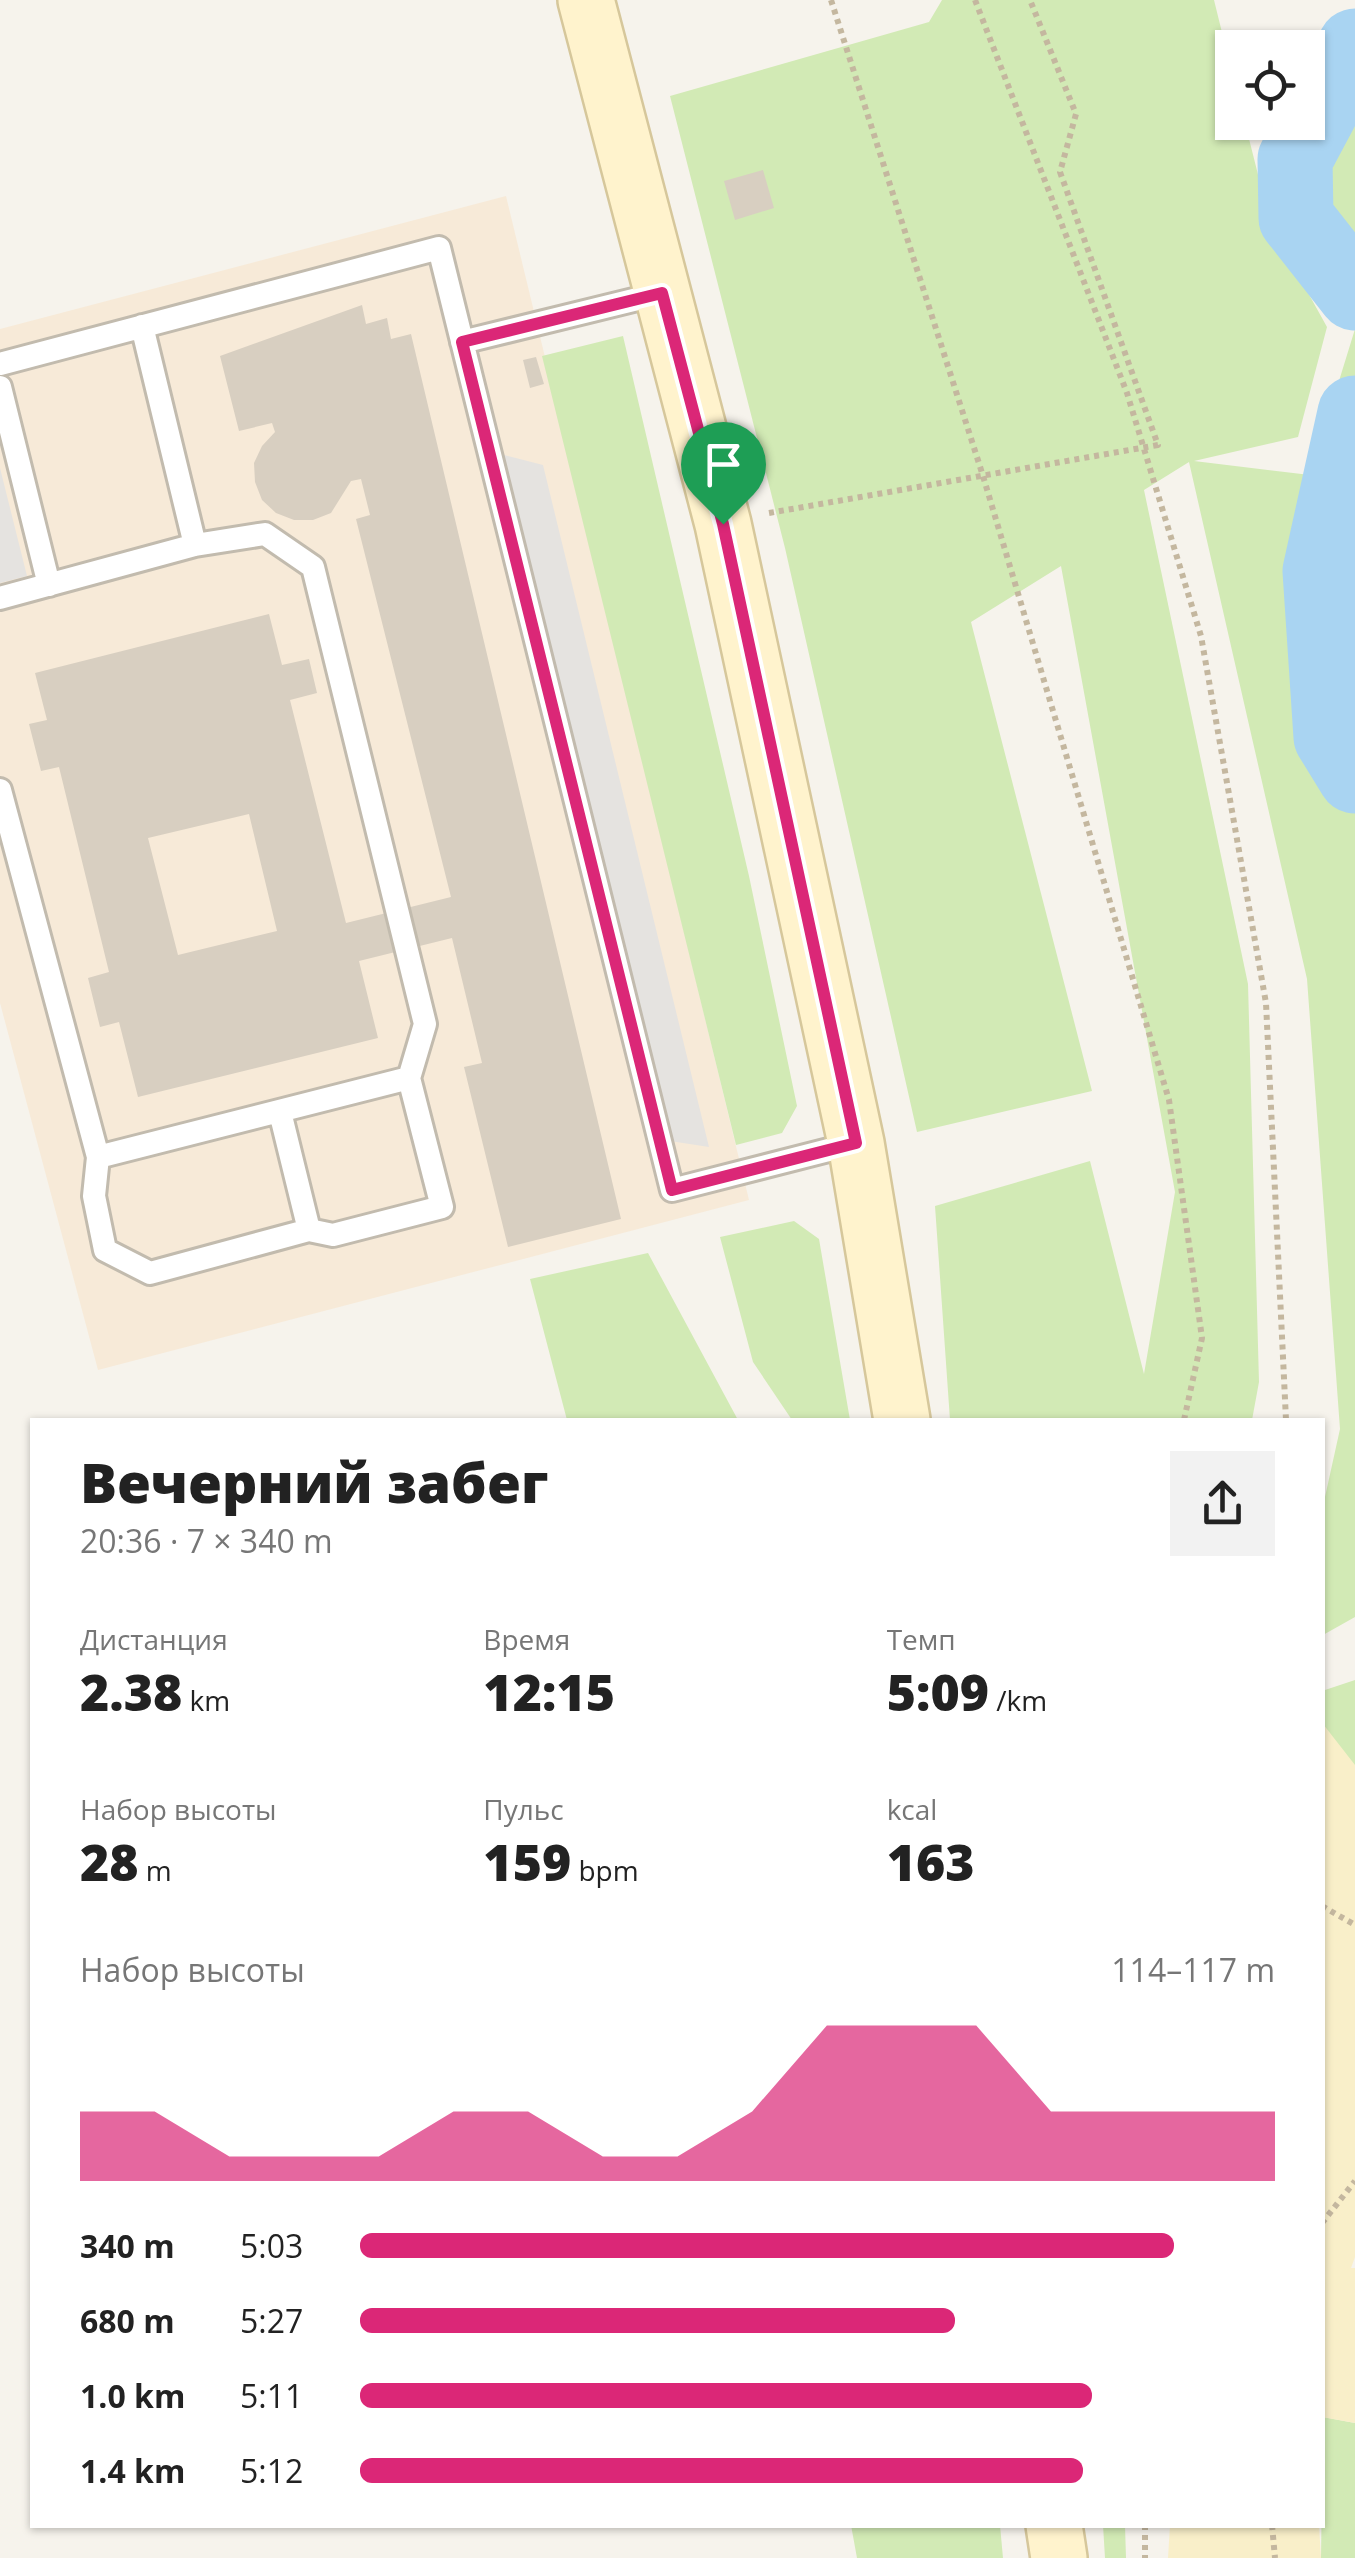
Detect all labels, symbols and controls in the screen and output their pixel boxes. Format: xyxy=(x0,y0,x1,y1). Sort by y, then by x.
map controls xyxy=(1215,30,1325,140)
button: locate xyxy=(1215,30,1325,140)
pin xyxy=(681,422,766,525)
icon: arrive xyxy=(696,437,751,492)
text: Вечерний забег xyxy=(80,1444,549,1519)
button: share xyxy=(1170,1451,1275,1556)
text: 20:36 · 7 × 340 m xyxy=(80,1519,333,1562)
text: Дистанция xyxy=(80,1620,228,1658)
text: Время xyxy=(483,1620,570,1658)
text: Темп xyxy=(887,1620,956,1658)
text: 2.38 xyxy=(80,1658,182,1726)
text: 12:15 xyxy=(483,1658,615,1726)
text: 5:09 xyxy=(887,1658,989,1726)
text: km xyxy=(182,1681,230,1719)
text: /km xyxy=(989,1681,1047,1719)
text: Набор высоты xyxy=(80,1790,277,1828)
text: Пульс xyxy=(483,1790,564,1828)
text: kcal xyxy=(887,1790,937,1828)
text: 28 xyxy=(80,1828,139,1896)
text: 159 xyxy=(483,1828,571,1896)
text: 163 xyxy=(887,1828,975,1896)
text: m xyxy=(139,1851,172,1889)
text: bpm xyxy=(571,1851,639,1889)
text: Набор высоты xyxy=(80,1948,305,1991)
text: 114–117 m xyxy=(1111,1948,1275,1991)
text: 340 m xyxy=(80,2224,175,2267)
text: 5:03 xyxy=(240,2224,303,2267)
text: 680 m xyxy=(80,2299,175,2342)
text: 5:27 xyxy=(240,2299,303,2342)
text: 1.0 km xyxy=(80,2374,185,2417)
text: 5:11 xyxy=(240,2374,303,2417)
text: 1.4 km xyxy=(80,2449,185,2492)
text: 5:12 xyxy=(240,2449,303,2492)

